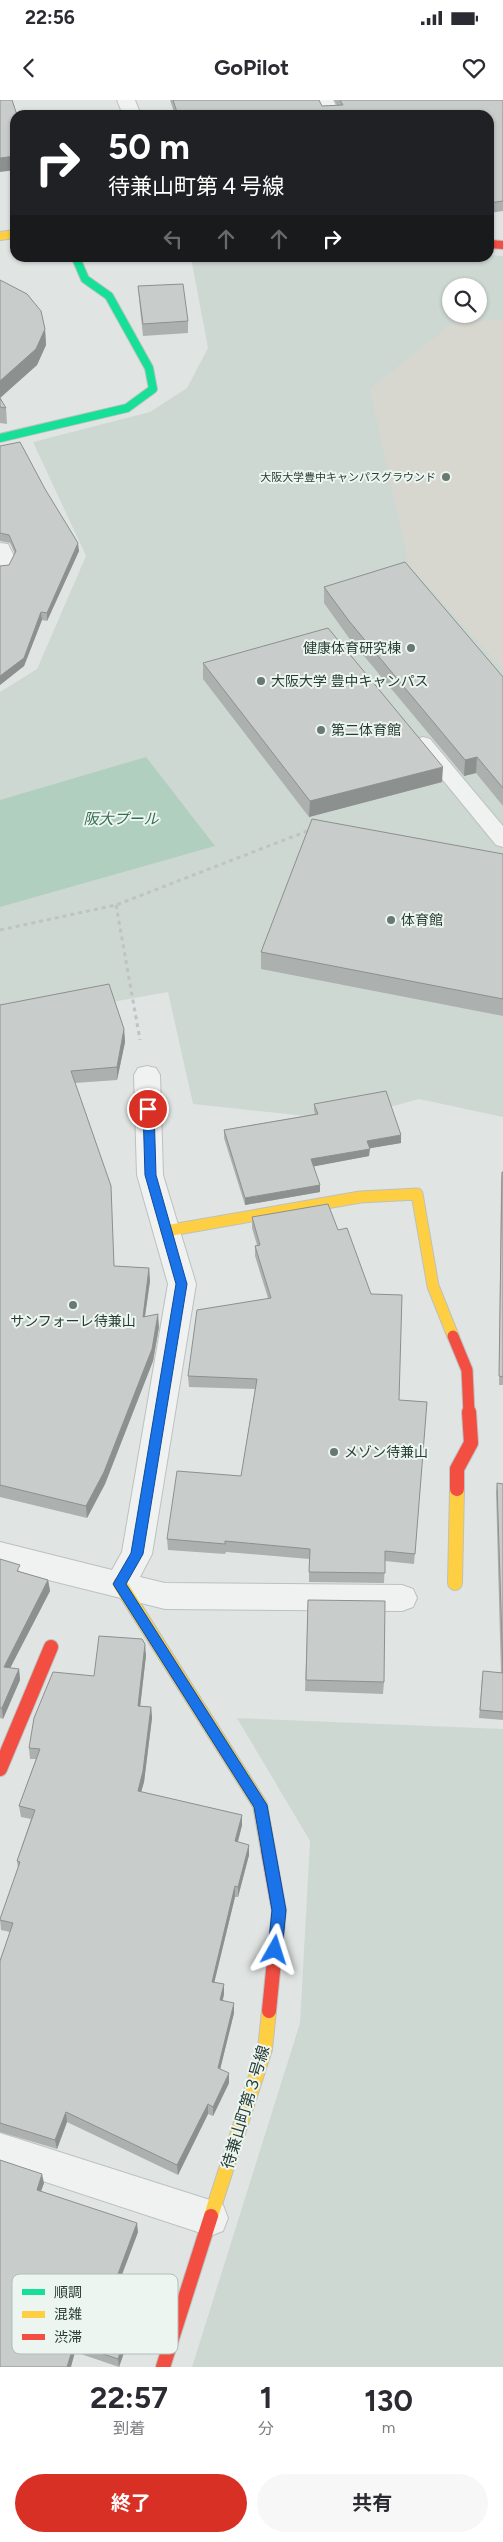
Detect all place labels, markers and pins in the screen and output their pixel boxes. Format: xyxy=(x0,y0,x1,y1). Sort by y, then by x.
place label: 大阪大学豊中キャンパスグラウンド xyxy=(260,471,436,484)
marker: 大阪大学豊中キャンパスグラウンド xyxy=(440,471,452,483)
place label: 健康体育研究棟 xyxy=(303,640,401,657)
marker: 健康体育研究棟 xyxy=(405,642,417,654)
place label: 大阪大学 豊中キャンパス xyxy=(271,673,428,690)
marker: 大阪大学 豊中キャンパス xyxy=(255,675,267,687)
place label: 第二体育館 xyxy=(331,722,401,739)
marker: 第二体育館 xyxy=(315,724,327,736)
place label: 体育館 xyxy=(401,912,443,929)
marker: 体育館 xyxy=(385,914,397,926)
pin xyxy=(127,1088,169,1130)
marker: サンフォーレ待兼山 xyxy=(67,1299,79,1311)
place label: サンフォーレ待兼山 xyxy=(10,1313,136,1330)
place label: メゾン待兼山 xyxy=(344,1444,428,1461)
marker: メゾン待兼山 xyxy=(328,1446,340,1458)

